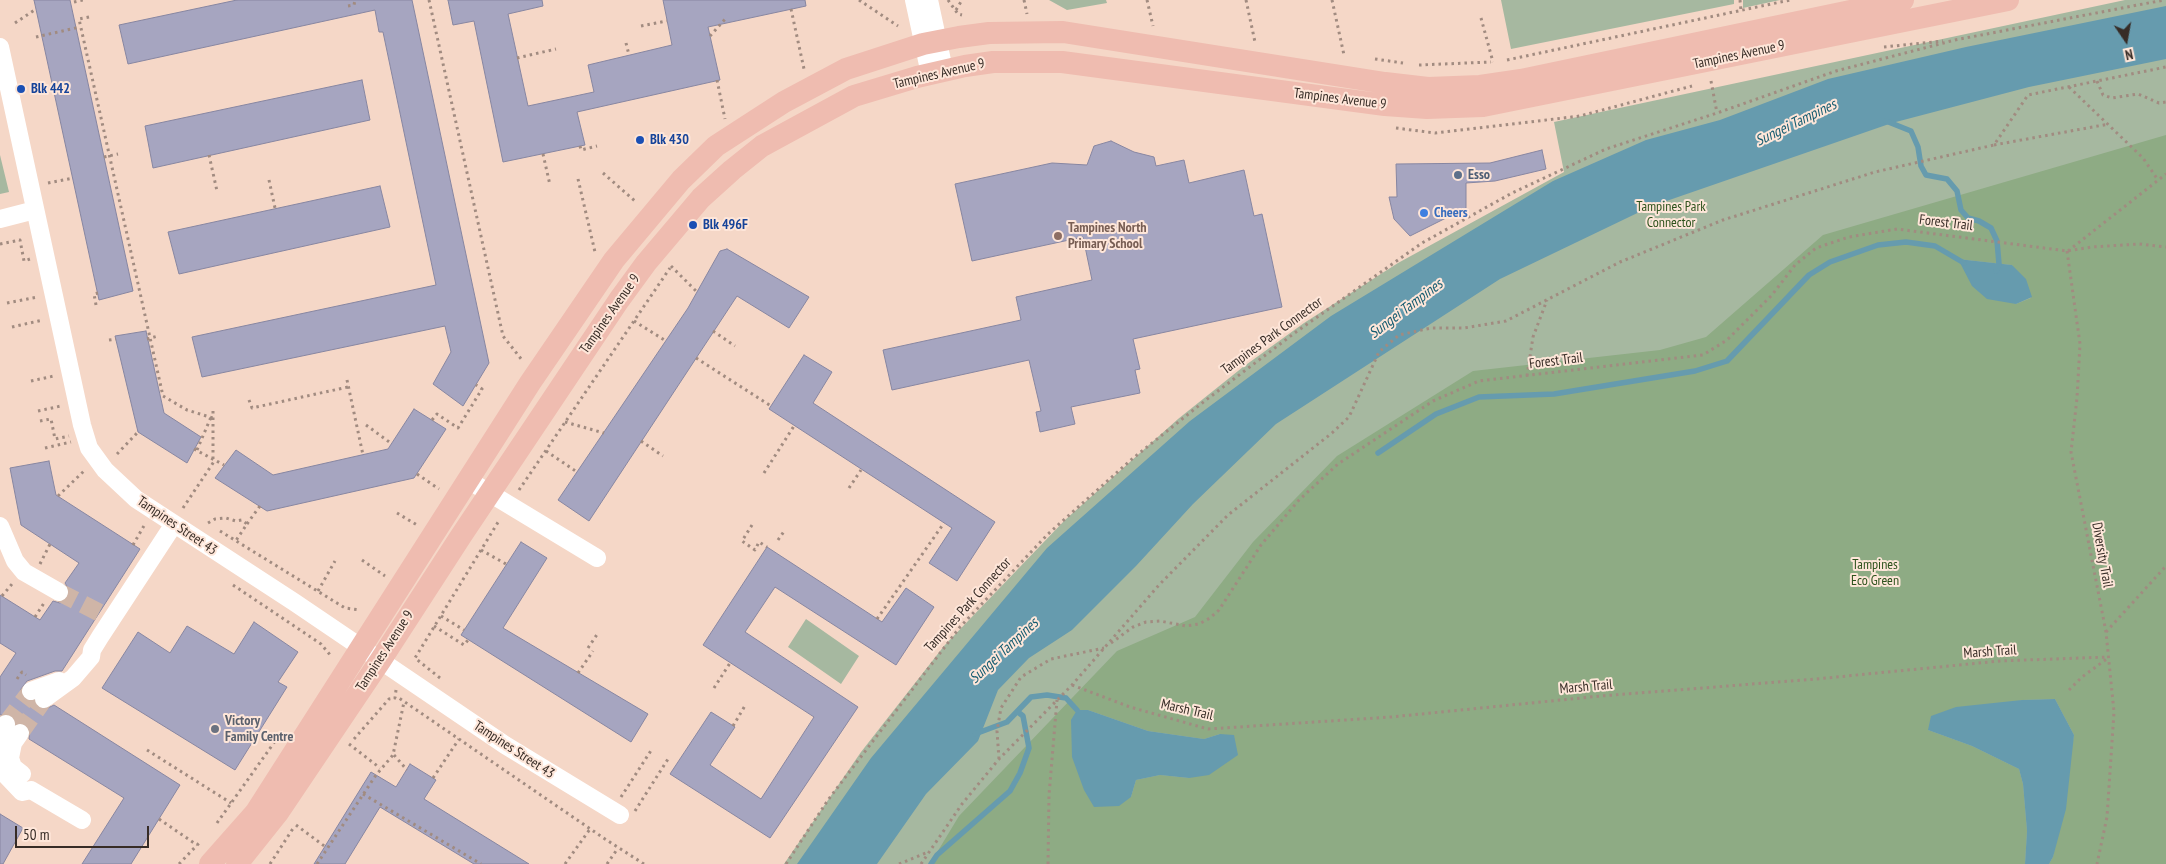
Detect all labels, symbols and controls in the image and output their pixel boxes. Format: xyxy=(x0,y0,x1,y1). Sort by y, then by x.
north arrow xyxy=(2101,15,2151,65)
street label: Tampines Avenue 9 xyxy=(1692,37,1786,73)
text: N xyxy=(2124,45,2135,64)
street label: Tampines Avenue 9 xyxy=(892,55,986,93)
place label: Blk 442 xyxy=(31,81,70,97)
marker: Blk 442 xyxy=(15,83,27,95)
street label: Tampines Avenue 9 xyxy=(1293,85,1387,113)
water label: Sungei Tampines xyxy=(1753,96,1839,150)
place label: Blk 430 xyxy=(650,132,689,148)
marker: Blk 430 xyxy=(634,134,646,146)
place label: Esso xyxy=(1468,167,1490,183)
marker: Esso xyxy=(1452,169,1464,181)
park label: Tampines Park Connector xyxy=(1636,199,1706,232)
place label: Cheers xyxy=(1434,205,1468,221)
marker: Cheers xyxy=(1418,207,1430,219)
street label: Forest Trail xyxy=(1918,211,1974,235)
place label: Blk 496F xyxy=(703,217,748,233)
marker: Blk 496F xyxy=(687,219,699,231)
place label: Tampines North Primary School xyxy=(1068,220,1147,252)
marker: Tampines North Primary School xyxy=(1052,230,1064,242)
street label: Tampines Avenue 9 xyxy=(576,271,644,357)
water label: Sungei Tampines xyxy=(1366,275,1446,343)
street label: Tampines Park Connector xyxy=(1218,294,1326,378)
street label: Forest Trail xyxy=(1528,349,1584,373)
street label: Tampines Street 43 xyxy=(134,493,220,559)
street label: Diversity Trail xyxy=(2088,521,2116,589)
street label: Tampines Park Connector xyxy=(921,554,1015,656)
park label: Tampines Eco Green xyxy=(1851,557,1899,590)
street label: Tampines Avenue 9 xyxy=(353,607,417,695)
water label: Sungei Tampines xyxy=(966,615,1042,687)
street label: Marsh Trail xyxy=(1963,642,2017,662)
street label: Marsh Trail xyxy=(1559,676,1613,698)
street label: Marsh Trail xyxy=(1159,696,1215,724)
place label: Victory Family Centre xyxy=(225,713,293,746)
street label: Tampines Street 43 xyxy=(470,718,558,782)
marker: Victory Family Centre xyxy=(209,723,221,735)
scale bar xyxy=(18,816,151,848)
text: 50 m xyxy=(23,825,49,844)

